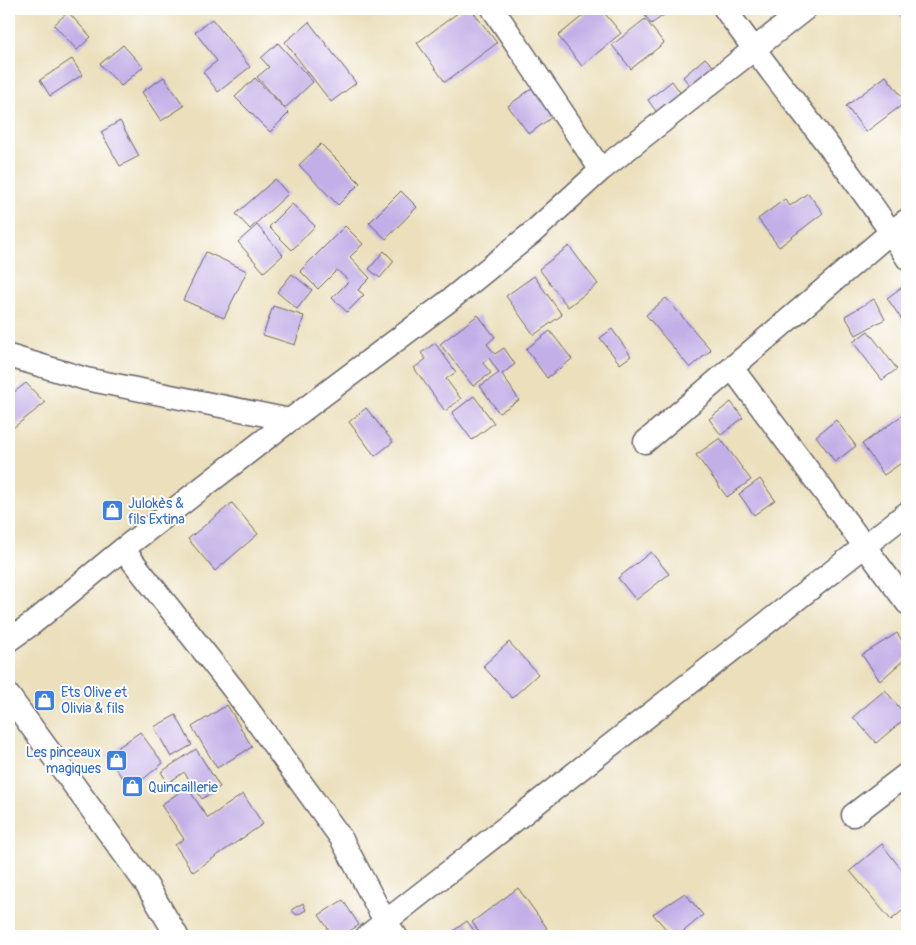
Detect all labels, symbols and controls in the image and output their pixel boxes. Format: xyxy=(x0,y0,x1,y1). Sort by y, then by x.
place label: Julokès & fils Extina xyxy=(128,495,185,528)
shop icon: Julokès & fils Extina xyxy=(100,499,124,523)
place label: Ets Olive et Olivia & fils xyxy=(61,684,127,717)
shop icon: Ets Olive et Olivia & fils xyxy=(33,688,57,712)
place label: Les pinceaux magiques xyxy=(26,744,102,777)
shop icon: Les pinceaux magiques xyxy=(105,748,129,772)
shop icon: Quincaillerie xyxy=(120,775,144,799)
place label: Quincaillerie xyxy=(148,779,218,796)

